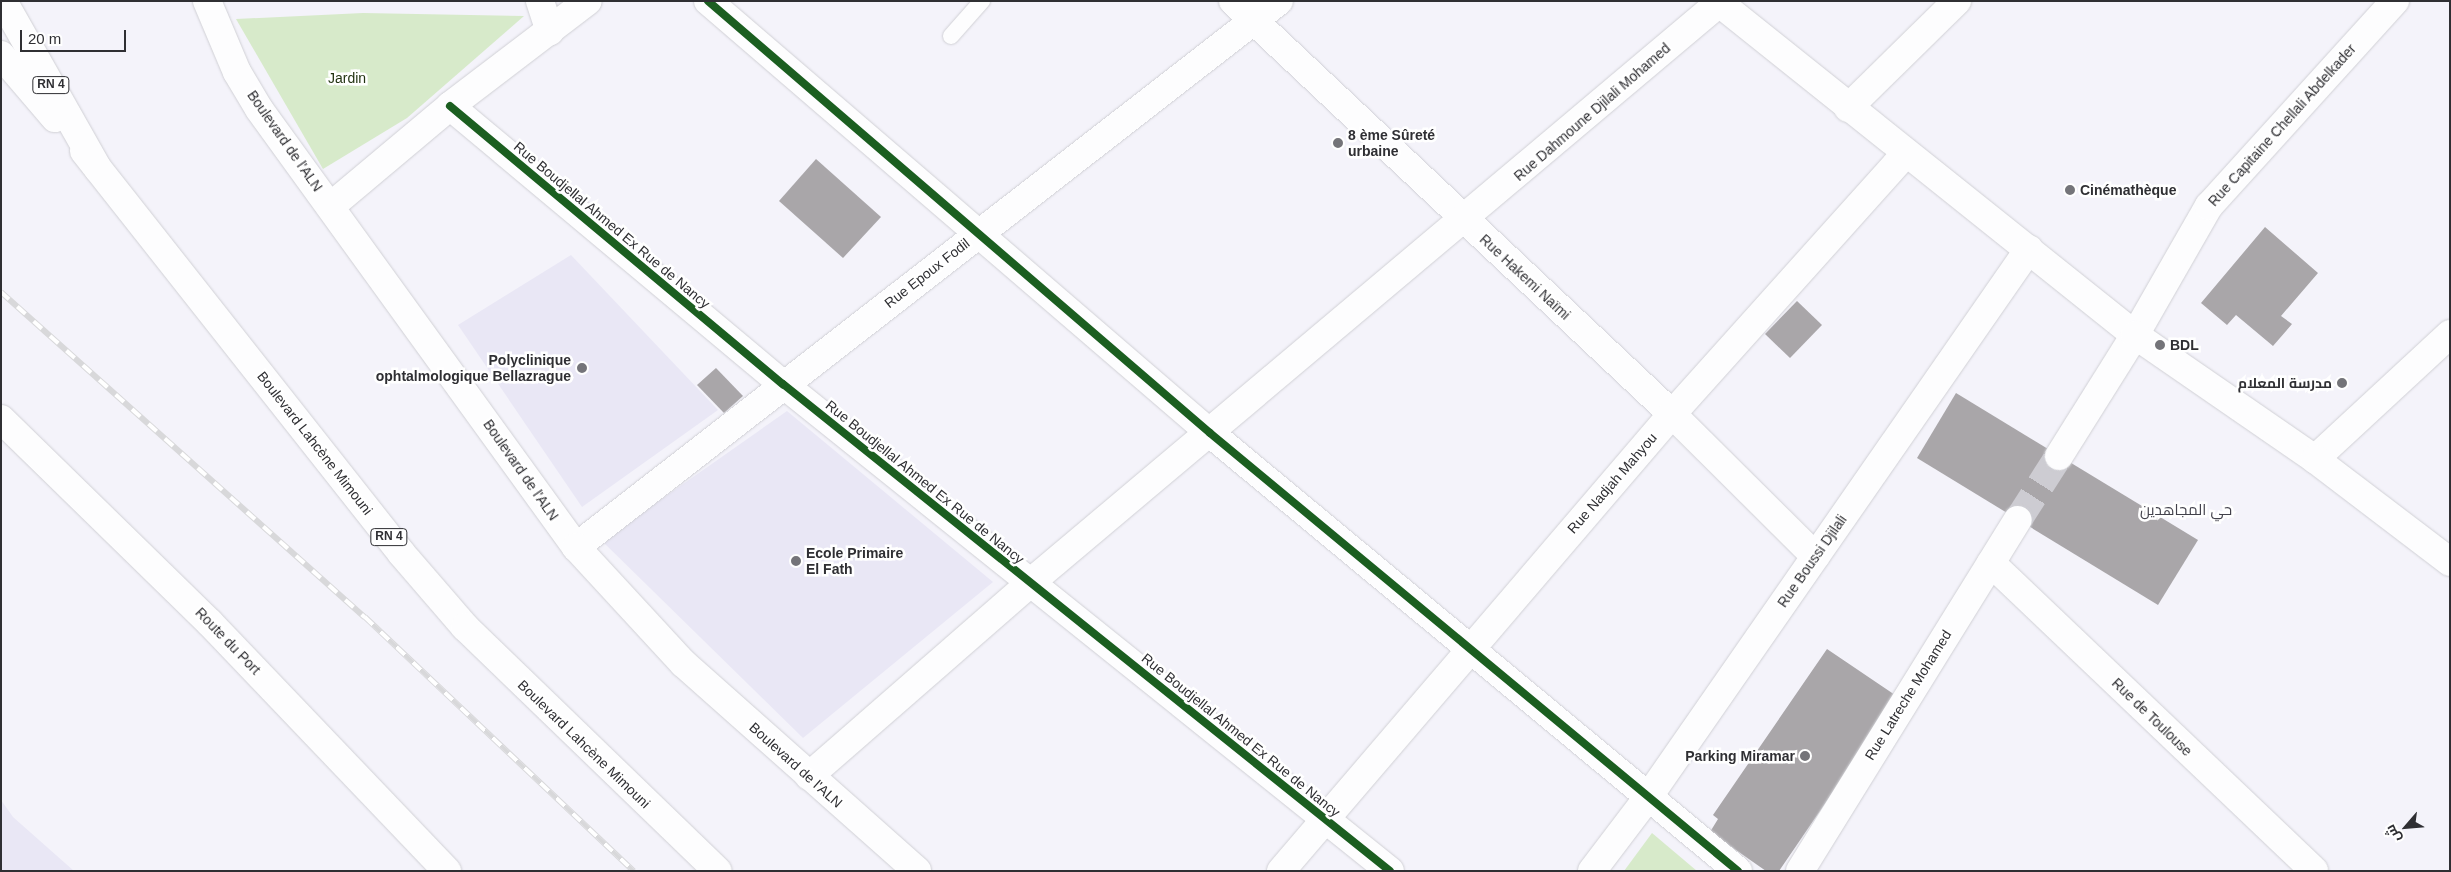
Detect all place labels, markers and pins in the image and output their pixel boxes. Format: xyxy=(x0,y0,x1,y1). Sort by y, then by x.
place label: 8 ème Sûreté urbaine xyxy=(1348,127,1435,160)
marker: 8 ème Sûreté urbaine xyxy=(1332,137,1344,149)
place label: Cinémathèque xyxy=(2080,182,2176,198)
marker: Cinémathèque xyxy=(2064,184,2076,196)
place label: BDL xyxy=(2170,337,2199,353)
marker: BDL xyxy=(2154,339,2166,351)
place label: Polyclinique ophtalmologique Bellazrague xyxy=(376,352,571,384)
marker: Polyclinique ophtalmologique Bellazrague xyxy=(575,361,589,375)
place label: مدرسة المعلام xyxy=(2238,375,2332,391)
marker: مدرسة المعلام xyxy=(2336,377,2348,389)
place label: Ecole Primaire El Fath xyxy=(806,545,903,578)
marker: Ecole Primaire El Fath xyxy=(790,555,802,567)
place label: Parking Miramar xyxy=(1685,748,1795,764)
marker: Parking Miramar xyxy=(1799,750,1811,762)

